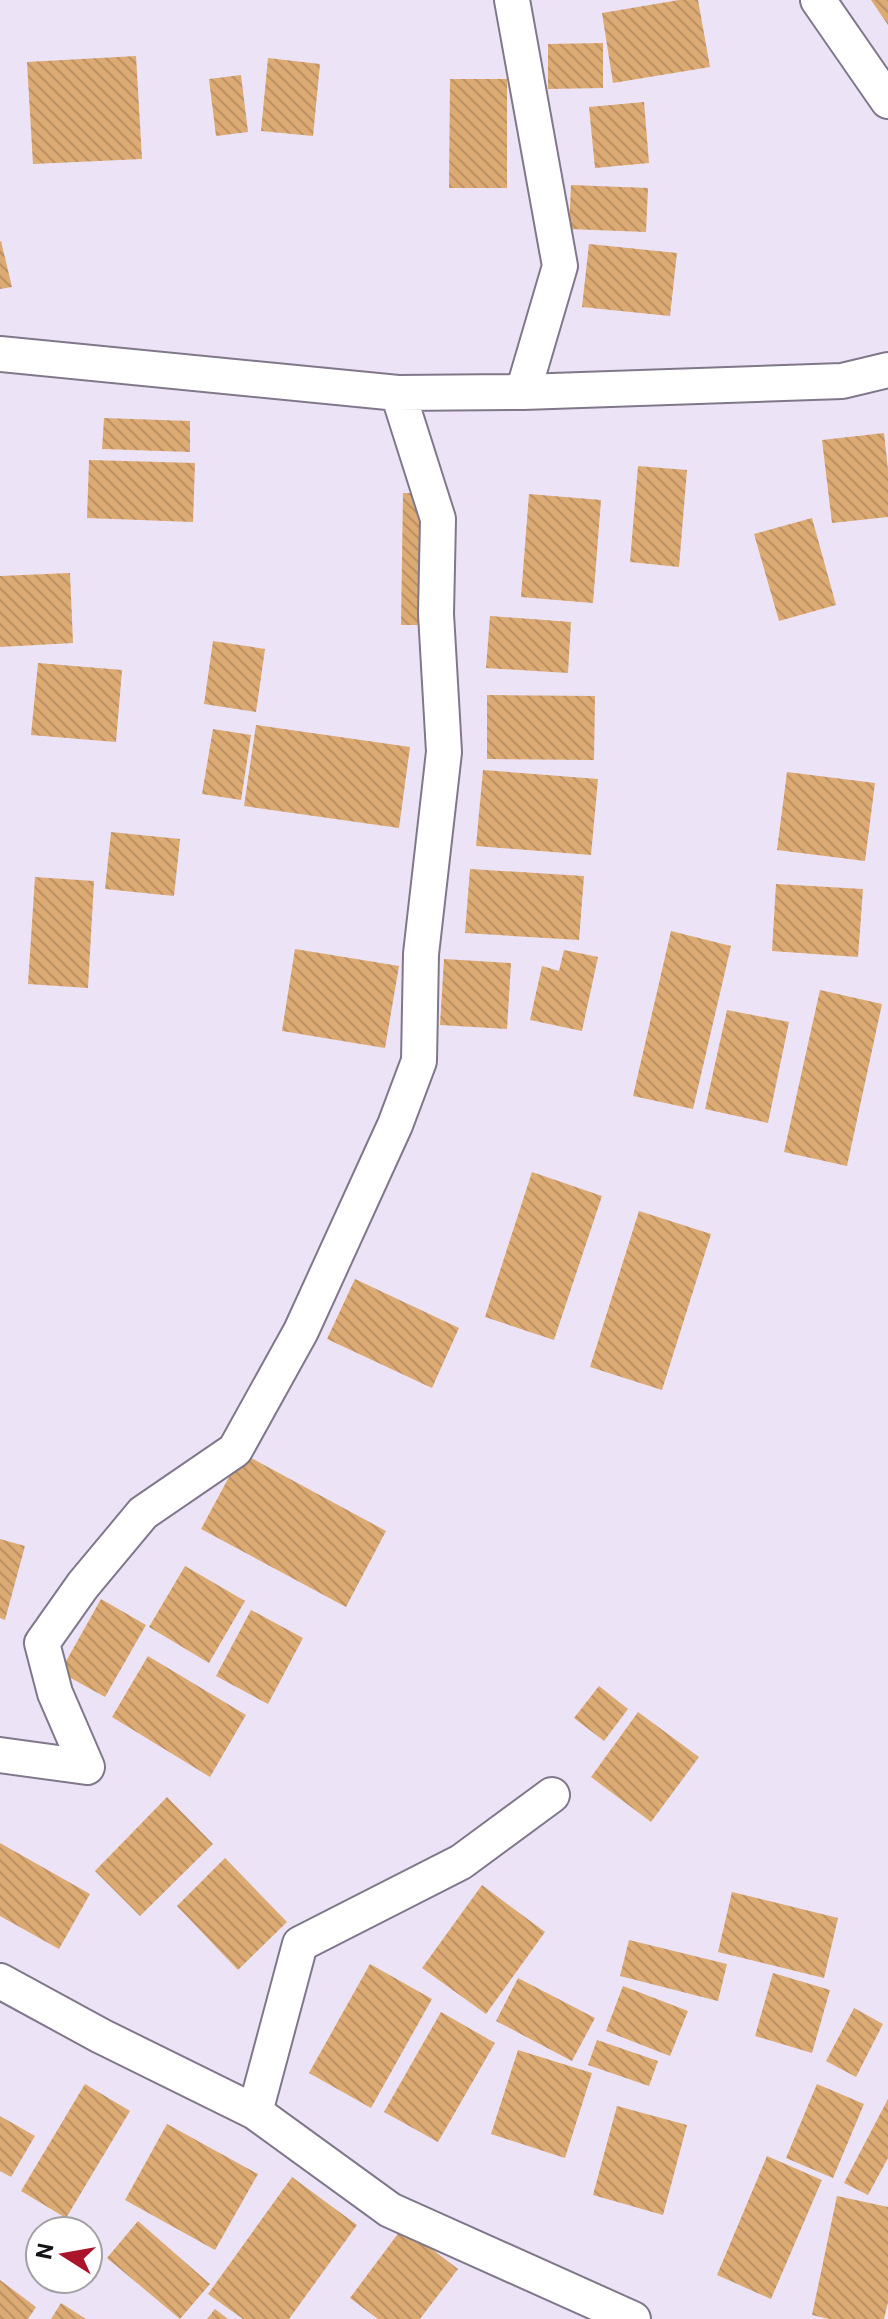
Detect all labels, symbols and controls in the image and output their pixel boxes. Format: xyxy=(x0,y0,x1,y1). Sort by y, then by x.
north arrow xyxy=(24,2215,104,2295)
text: N xyxy=(31,2241,59,2261)

